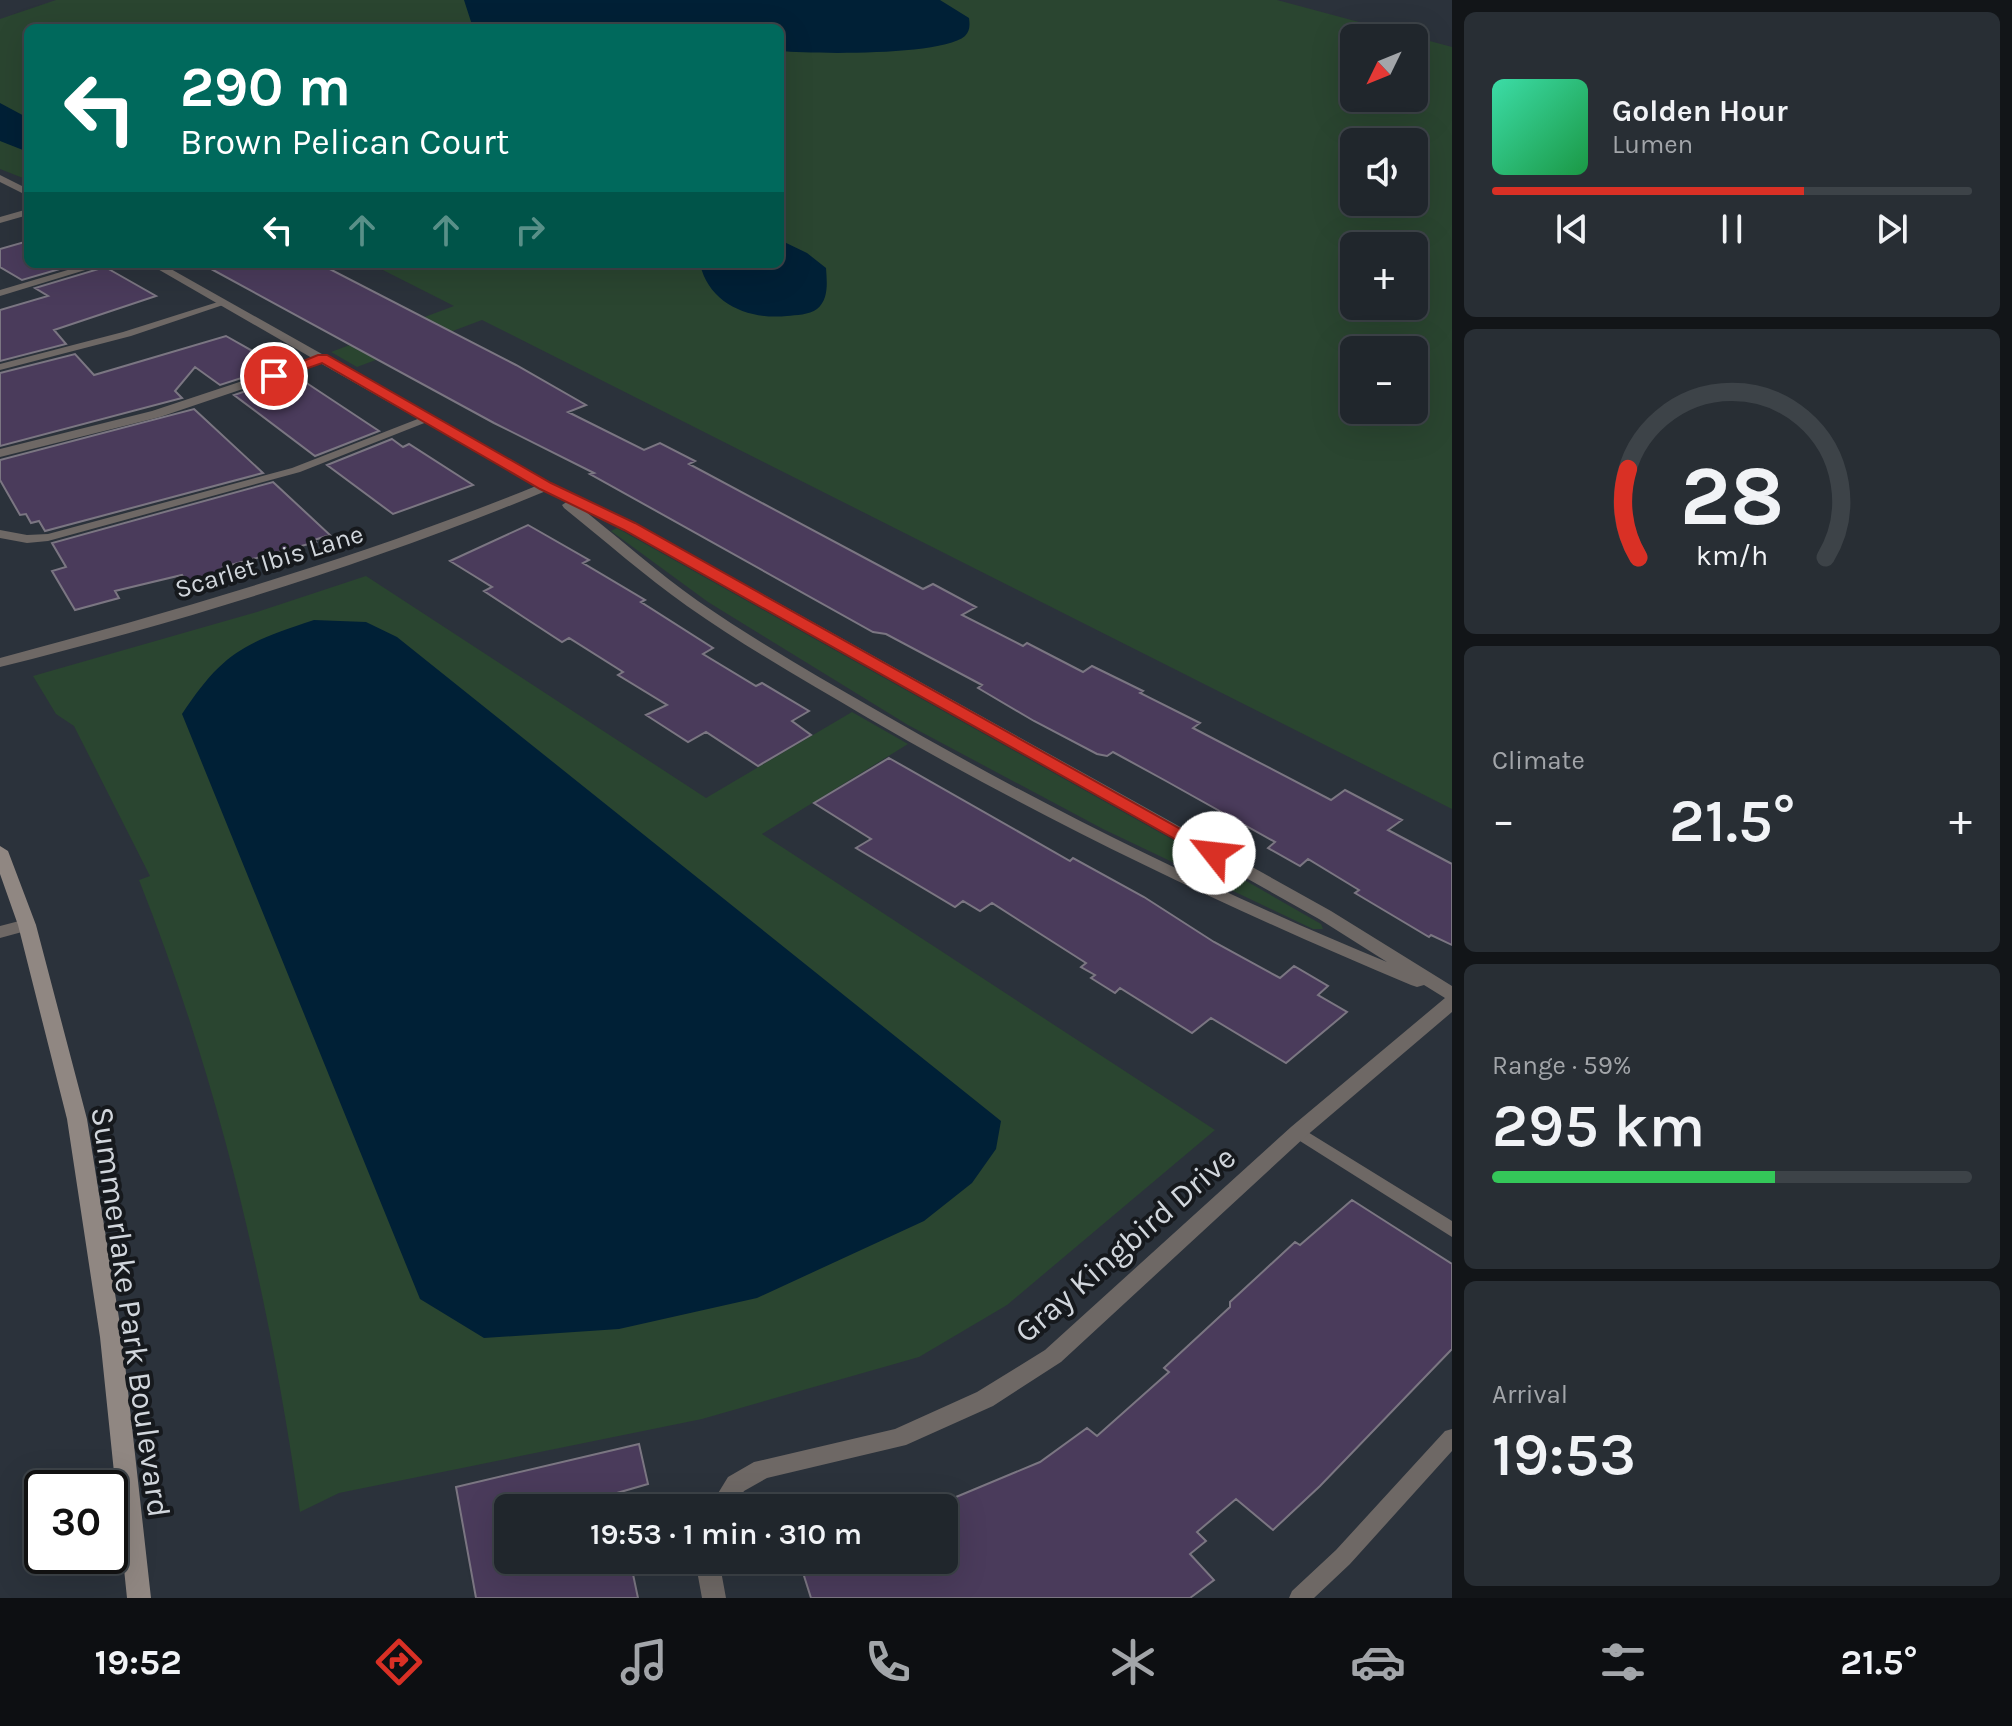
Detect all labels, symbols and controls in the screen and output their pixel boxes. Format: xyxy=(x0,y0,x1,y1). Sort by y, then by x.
north arrow xyxy=(1340,24,1428,112)
map controls xyxy=(1340,24,1428,424)
text: 290 m xyxy=(180,54,351,119)
icon: left xyxy=(48,56,152,160)
text: Golden Hour xyxy=(1612,93,1788,129)
text: Brown Pelican Court xyxy=(180,121,509,163)
button: sound xyxy=(1340,128,1428,216)
text: Lumen xyxy=(1612,129,1693,160)
icon: previous xyxy=(1550,207,1594,251)
icon: pause xyxy=(1710,207,1754,251)
icon: next xyxy=(1870,207,1914,251)
icon: left xyxy=(256,208,300,252)
icon: ahead xyxy=(340,208,384,252)
icon: ahead xyxy=(424,208,468,252)
icon: right xyxy=(508,208,552,252)
button: + xyxy=(1340,232,1428,320)
button: − xyxy=(1340,336,1428,424)
pin xyxy=(240,342,308,410)
icon: arrive xyxy=(252,354,296,398)
text: 28 xyxy=(1680,447,1784,544)
street label: Scarlet Ibis Lane xyxy=(171,518,367,605)
text: km/h xyxy=(1696,539,1768,572)
text: Climate xyxy=(1492,745,1585,776)
text: 21.5° xyxy=(1669,786,1795,856)
text: − xyxy=(1492,795,1515,846)
text: + xyxy=(1949,795,1972,846)
position arrow xyxy=(1172,811,1256,895)
text: Range · 59% xyxy=(1492,1050,1632,1081)
text: 295 km xyxy=(1492,1091,1705,1161)
street label: Summerlake Park Boulevard xyxy=(83,1104,178,1520)
street label: Gray Kingbird Drive xyxy=(1008,1139,1243,1350)
text: Arrival xyxy=(1492,1379,1568,1410)
text: 19:53 xyxy=(1492,1420,1636,1490)
speed limit sign: 30 xyxy=(24,1470,128,1574)
text: 19:53 · 1 min · 310 m xyxy=(590,1516,862,1552)
icon: directions xyxy=(371,1634,427,1690)
icon: music xyxy=(616,1634,672,1690)
icon: phone xyxy=(860,1634,916,1690)
icon: climate xyxy=(1105,1634,1161,1690)
icon: car xyxy=(1350,1634,1406,1690)
icon: filters xyxy=(1595,1634,1651,1690)
text: 19:52 xyxy=(94,1641,182,1683)
text: 21.5° xyxy=(1840,1641,1917,1683)

